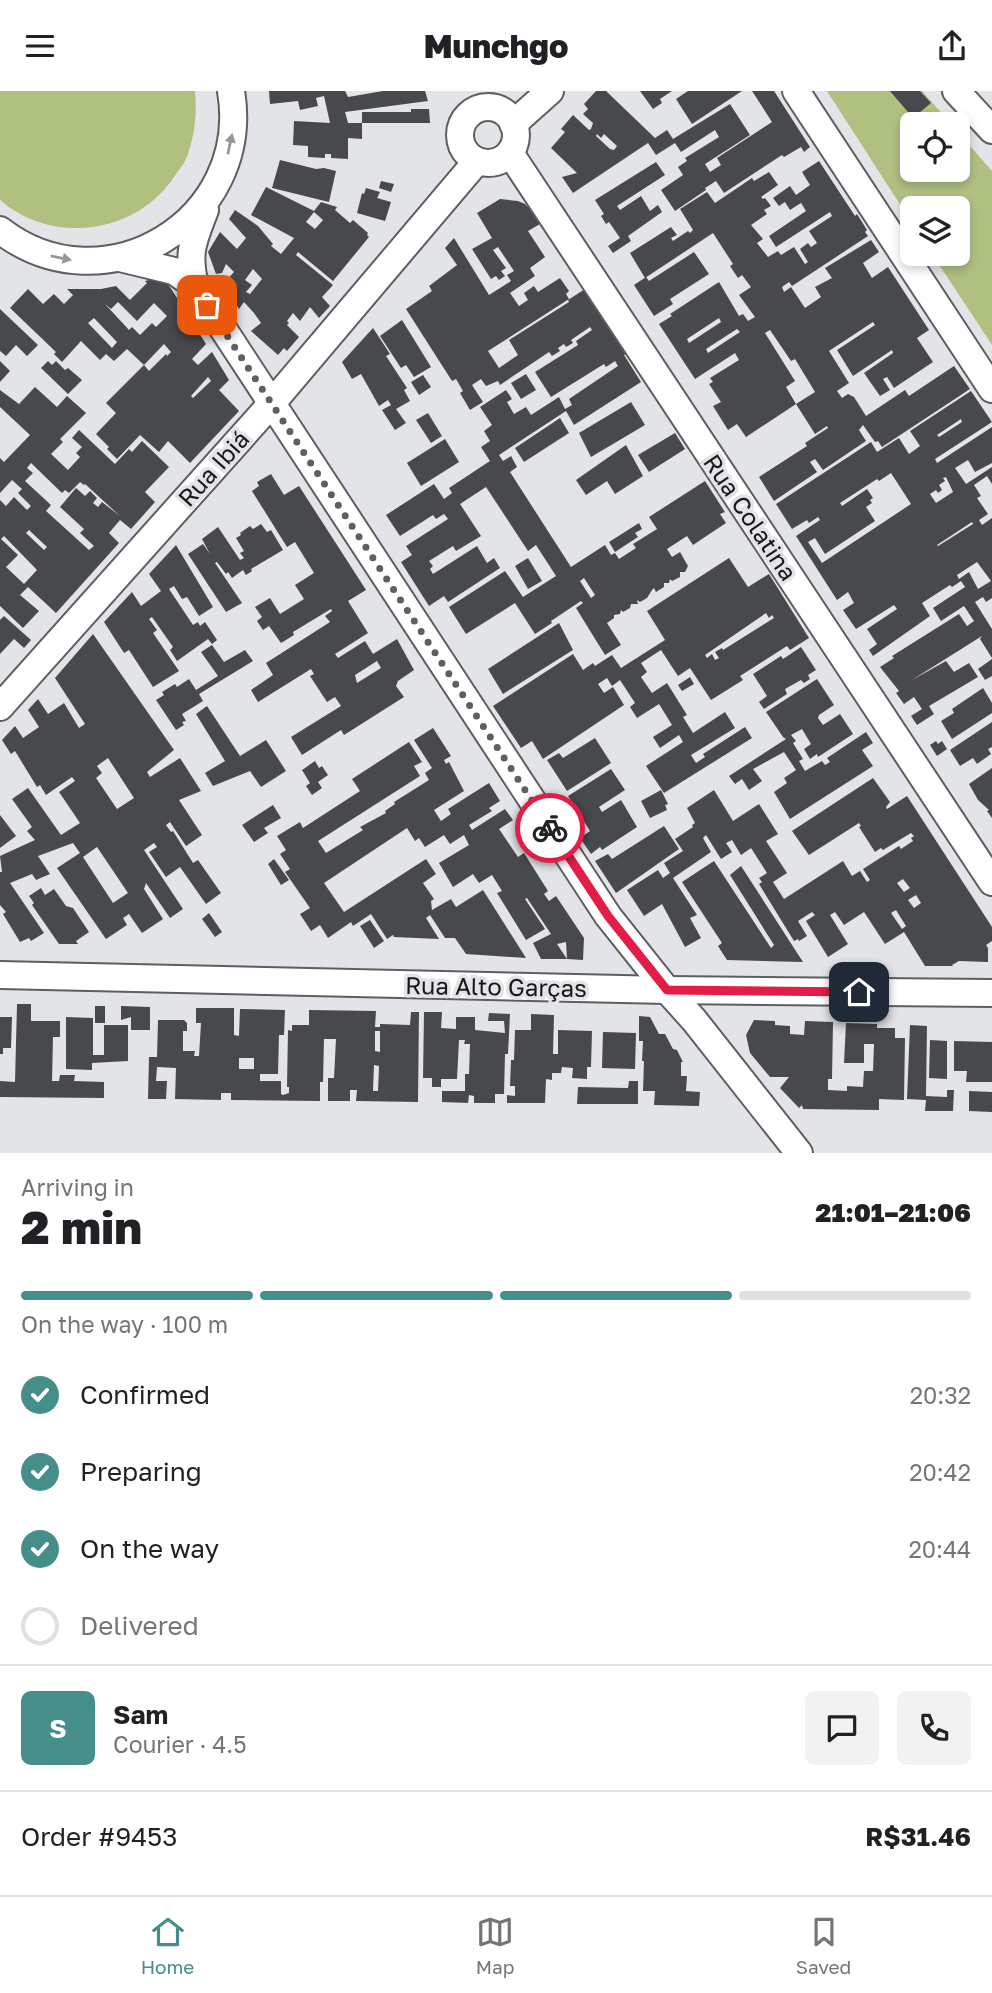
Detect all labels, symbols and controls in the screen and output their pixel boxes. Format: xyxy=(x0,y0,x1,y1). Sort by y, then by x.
icon: menu xyxy=(21,27,59,65)
text: Munchgo xyxy=(424,27,568,65)
icon: share xyxy=(933,27,971,65)
map controls xyxy=(900,112,970,266)
button: locate xyxy=(900,112,970,182)
one-way arrow xyxy=(224,133,235,155)
button: layers xyxy=(900,196,970,266)
one-way arrow xyxy=(50,252,72,263)
pin xyxy=(177,275,237,335)
icon: bag xyxy=(188,286,226,324)
street label: Rua Ibiá xyxy=(171,424,255,512)
street label: Rua Colatina xyxy=(698,448,804,586)
courier xyxy=(515,793,585,863)
icon: bike xyxy=(531,809,569,847)
pin xyxy=(829,962,889,1022)
street label: Rua Alto Garças xyxy=(405,970,587,1002)
icon: home xyxy=(840,973,878,1011)
text: Arriving in xyxy=(21,1173,134,1201)
text: 21:01–21:06 xyxy=(815,1197,971,1228)
text: 2 min xyxy=(21,1199,142,1254)
text: On the way · 100 m xyxy=(21,1310,228,1338)
icon: check xyxy=(21,1376,59,1414)
text: Confirmed xyxy=(80,1379,210,1410)
text: 20:32 xyxy=(910,1381,971,1409)
icon: check xyxy=(21,1453,59,1491)
text: Preparing xyxy=(80,1456,202,1487)
text: 20:42 xyxy=(909,1458,971,1486)
icon: check xyxy=(21,1530,59,1568)
text: On the way xyxy=(80,1533,219,1564)
text: 20:44 xyxy=(908,1535,971,1563)
text: Delivered xyxy=(80,1610,199,1641)
button: chat xyxy=(805,1691,879,1765)
button: phone xyxy=(897,1691,971,1765)
text: Sam xyxy=(113,1699,168,1730)
text: S xyxy=(49,1713,67,1744)
text: Courier · 4.5 xyxy=(113,1730,246,1758)
text: Order #9453 xyxy=(21,1821,177,1852)
text: R$31.46 xyxy=(865,1821,971,1852)
tab: Home xyxy=(141,1913,194,1978)
tab: Map xyxy=(476,1913,514,1978)
tab: Saved xyxy=(796,1913,851,1978)

